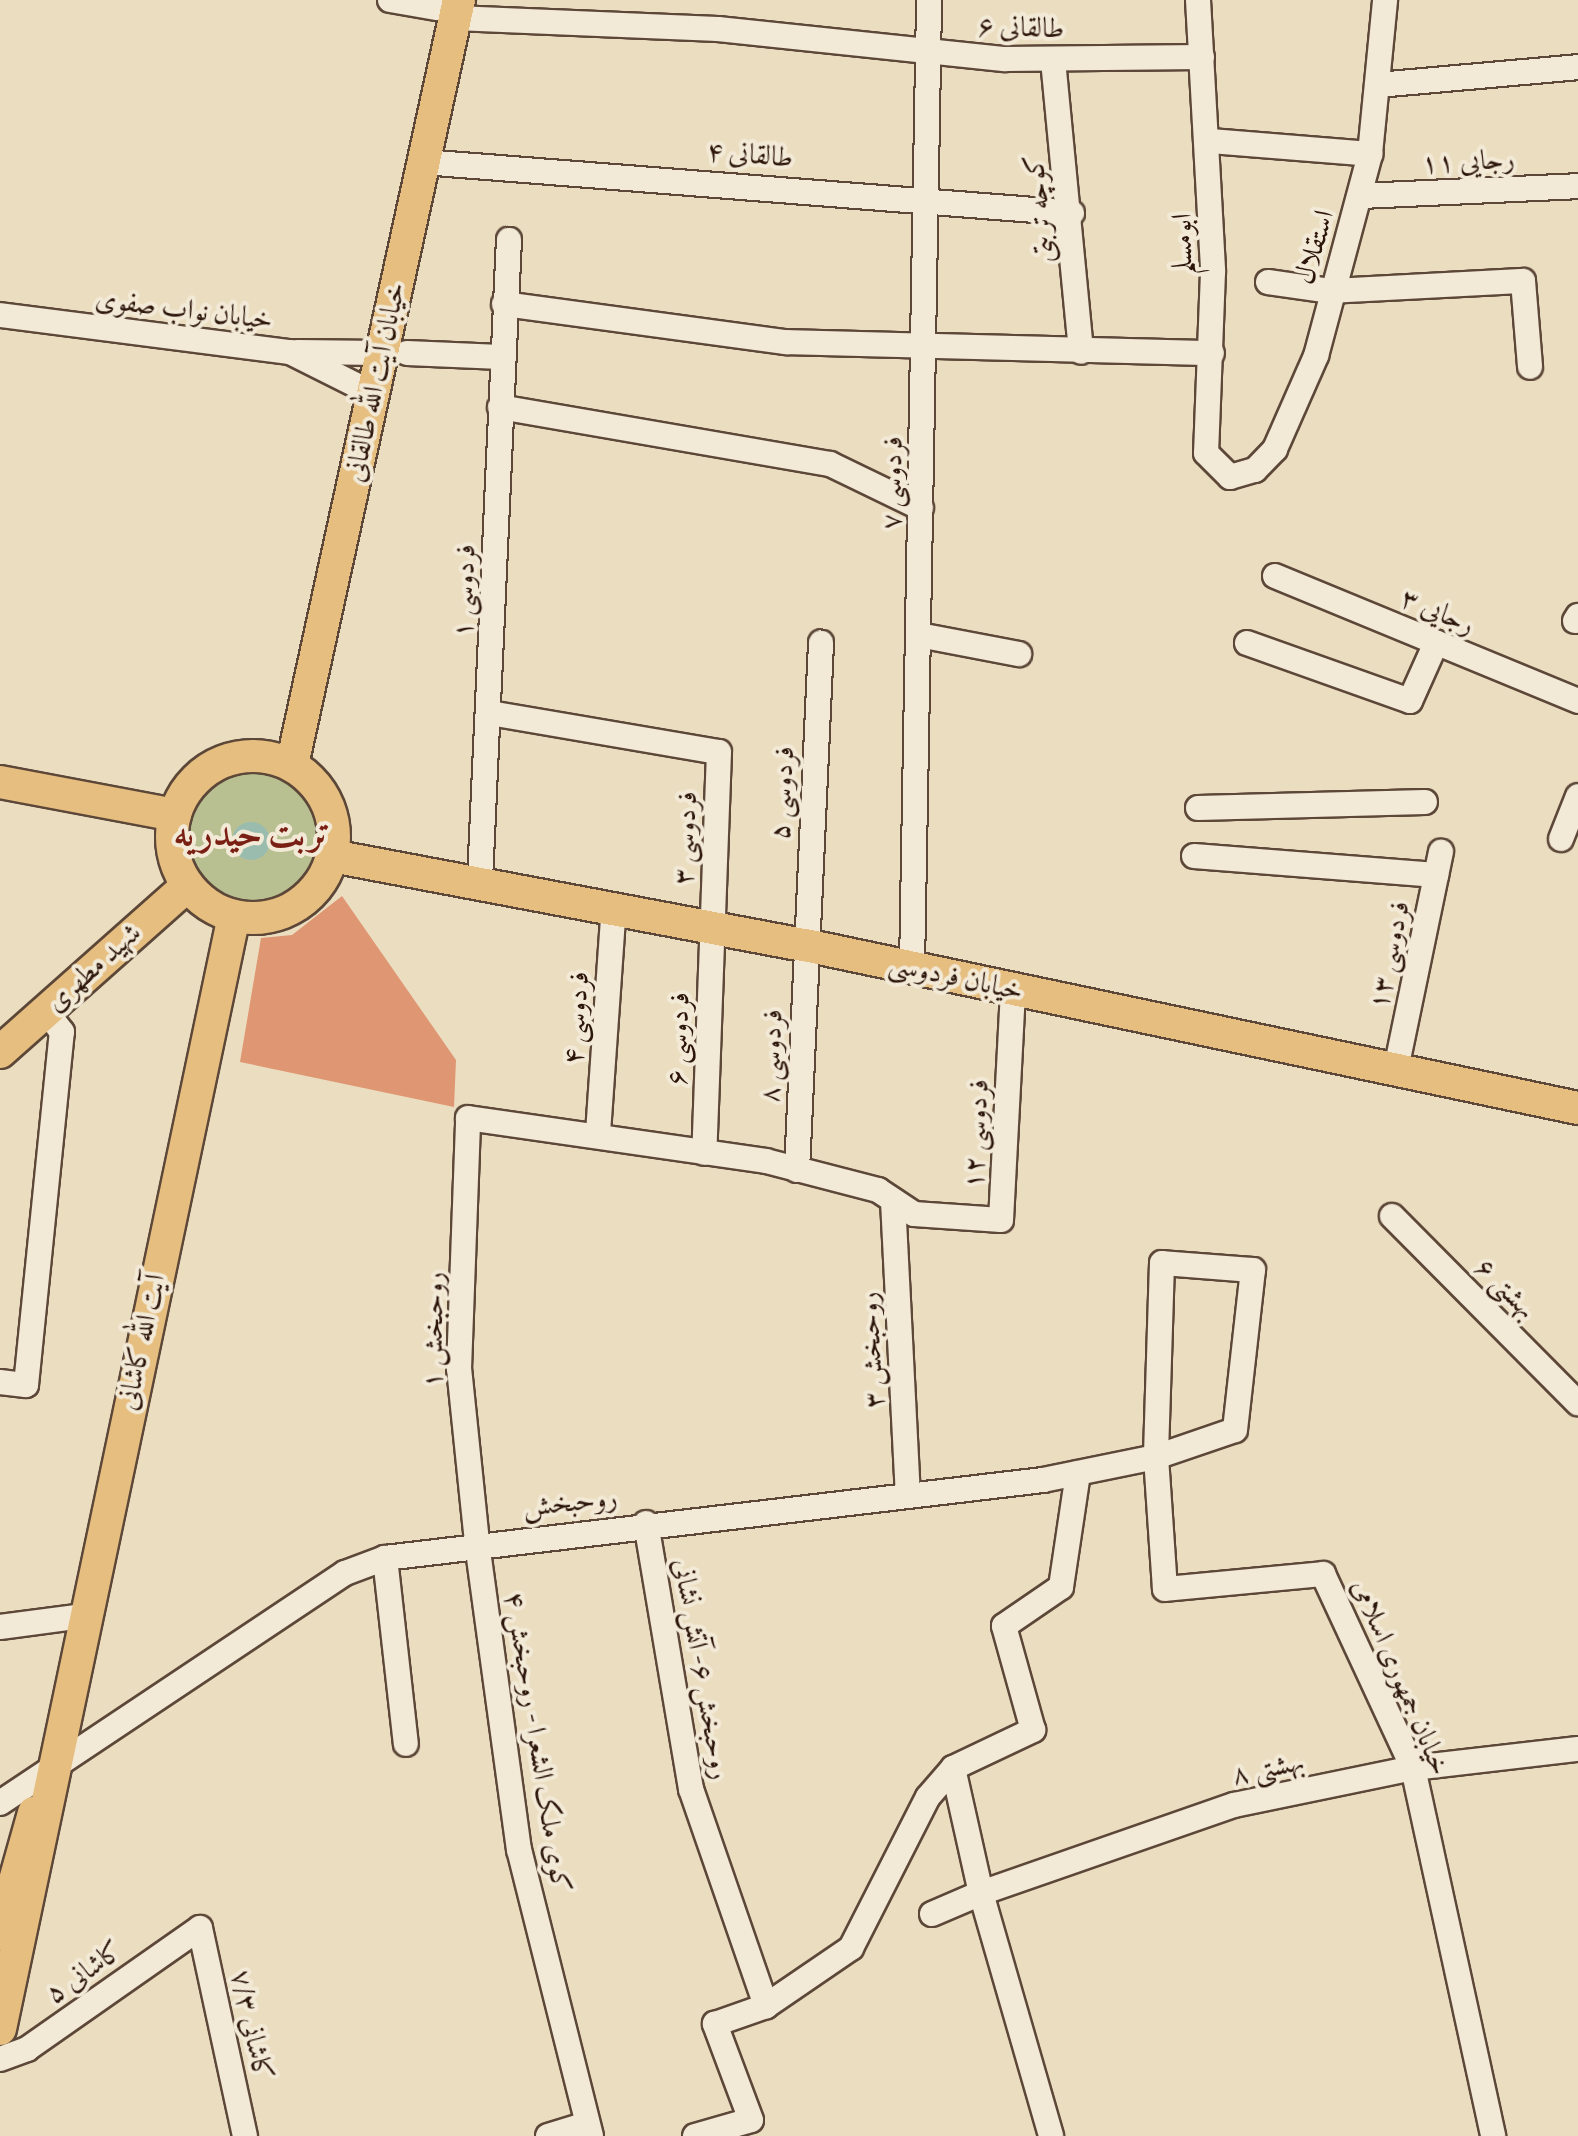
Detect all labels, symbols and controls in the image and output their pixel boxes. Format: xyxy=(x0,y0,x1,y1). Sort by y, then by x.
street label: طالقانی ۶ xyxy=(977,9,1065,45)
street label: طالقانی ۴ xyxy=(705,133,795,175)
street label: رجایی ۱۱ xyxy=(1420,142,1516,180)
street label: کوچه تربتی xyxy=(1017,153,1061,265)
street label: استقلال xyxy=(1287,206,1341,288)
street label: ابومسلم xyxy=(1165,213,1199,275)
street label: خیابان آیت الله طالقانی xyxy=(337,279,413,485)
street label: خیابان نواب صفوی xyxy=(93,281,275,337)
street label: فردوسی ۷ xyxy=(874,436,910,530)
street label: فردوسی ۱ xyxy=(446,544,482,638)
street label: رجایی ۳ xyxy=(1396,580,1480,642)
street label: فردوسی ۵ xyxy=(763,745,801,841)
street label: فردوسی ۳ xyxy=(666,790,704,886)
district label: تربت حیدریه xyxy=(174,811,330,855)
street label: فردوسی ۱۳ xyxy=(1361,898,1417,1012)
street label: شهید مطهری xyxy=(39,916,147,1018)
street label: خیابان فردوسی xyxy=(886,946,1026,1008)
street label: فردوسی ۴ xyxy=(556,970,596,1066)
street label: فردوسی ۶ xyxy=(660,992,696,1086)
street label: فردوسی ۸ xyxy=(753,1009,789,1103)
street label: فردوسی ۱۲ xyxy=(956,1078,996,1190)
street label: بهشتی ۶ xyxy=(1468,1250,1544,1326)
street label: آیت الله کاشانی xyxy=(110,1271,172,1413)
street label: روحبخش ۱ xyxy=(415,1271,451,1389)
street label: روحبخش ۳ xyxy=(851,1291,891,1409)
street label: روحبخش xyxy=(521,1480,619,1524)
street label: روحبخش ۶- آتش نشانی xyxy=(666,1556,738,1782)
street label: خیابان جمهوری اسلامی xyxy=(1345,1574,1457,1780)
street label: کوی ملک الشعرا - روحبخش ۴ xyxy=(498,1589,578,1895)
street label: بهشتی ۸ xyxy=(1229,1744,1307,1792)
street label: کاشانی ۵ xyxy=(39,1933,129,2011)
street label: کاشانی ۷/۳ xyxy=(224,1967,280,2083)

